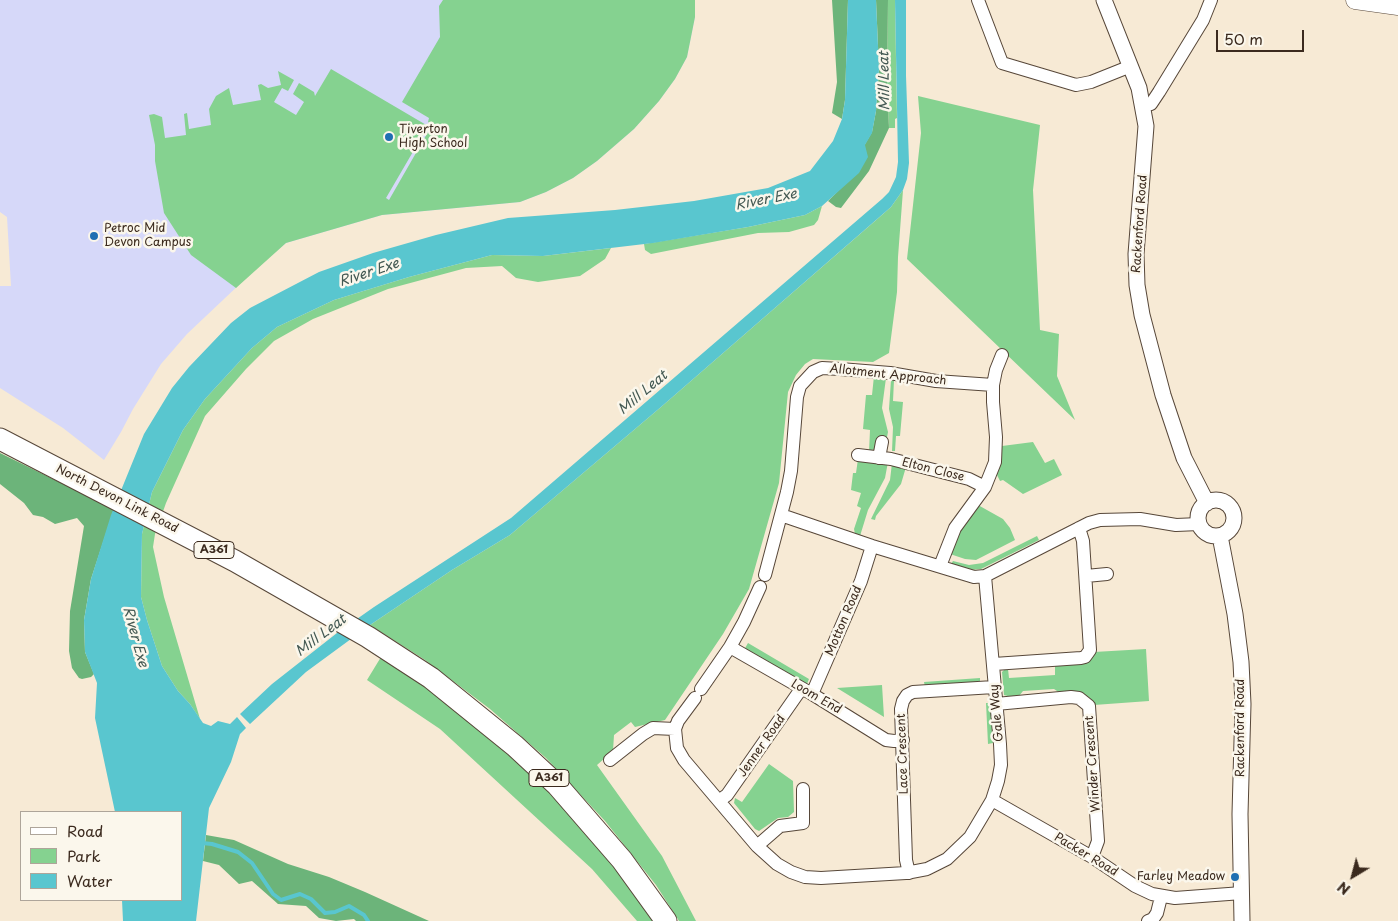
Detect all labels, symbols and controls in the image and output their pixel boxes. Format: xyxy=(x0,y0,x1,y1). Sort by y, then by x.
scale bar xyxy=(1218,20,1306,52)
text: 50 m xyxy=(1224,27,1263,50)
water label: Mill Leat xyxy=(876,51,894,111)
place label: Tiverton High School xyxy=(399,123,467,151)
marker: Tiverton High School xyxy=(383,131,395,143)
street label: Rackenford Road xyxy=(1129,174,1151,274)
water label: River Exe xyxy=(734,186,798,214)
place label: Petroc Mid Devon Campus xyxy=(104,222,191,250)
marker: Petroc Mid Devon Campus xyxy=(88,230,100,242)
water label: River Exe xyxy=(337,255,401,291)
street label: Allotment Approach xyxy=(829,362,947,388)
water label: Mill Leat xyxy=(615,368,671,418)
street label: Elton Close xyxy=(900,455,966,485)
street label: North Devon Link Road xyxy=(53,462,181,536)
road number: A361 xyxy=(194,542,234,558)
street label: Motton Road xyxy=(823,584,865,658)
water label: River Exe xyxy=(119,605,151,669)
water label: Mill Leat xyxy=(292,612,350,660)
street label: Loom End xyxy=(788,677,844,717)
street label: Rackenford Road xyxy=(1234,679,1248,777)
street label: Gale Way xyxy=(987,684,1007,742)
street label: Jenner Road xyxy=(735,712,789,780)
street label: Lace Crescent xyxy=(894,713,912,795)
street label: Winder Crescent xyxy=(1082,715,1104,813)
road number: A361 xyxy=(529,770,569,786)
legend xyxy=(20,811,182,901)
text: Road xyxy=(67,819,103,842)
street label: Packer Road xyxy=(1051,830,1121,880)
text: Park xyxy=(67,844,101,867)
north arrow xyxy=(1328,851,1378,901)
text: Water xyxy=(67,869,112,892)
place label: Farley Meadow xyxy=(1137,870,1225,884)
marker: Farley Meadow xyxy=(1229,871,1241,883)
text: N xyxy=(1333,877,1354,900)

